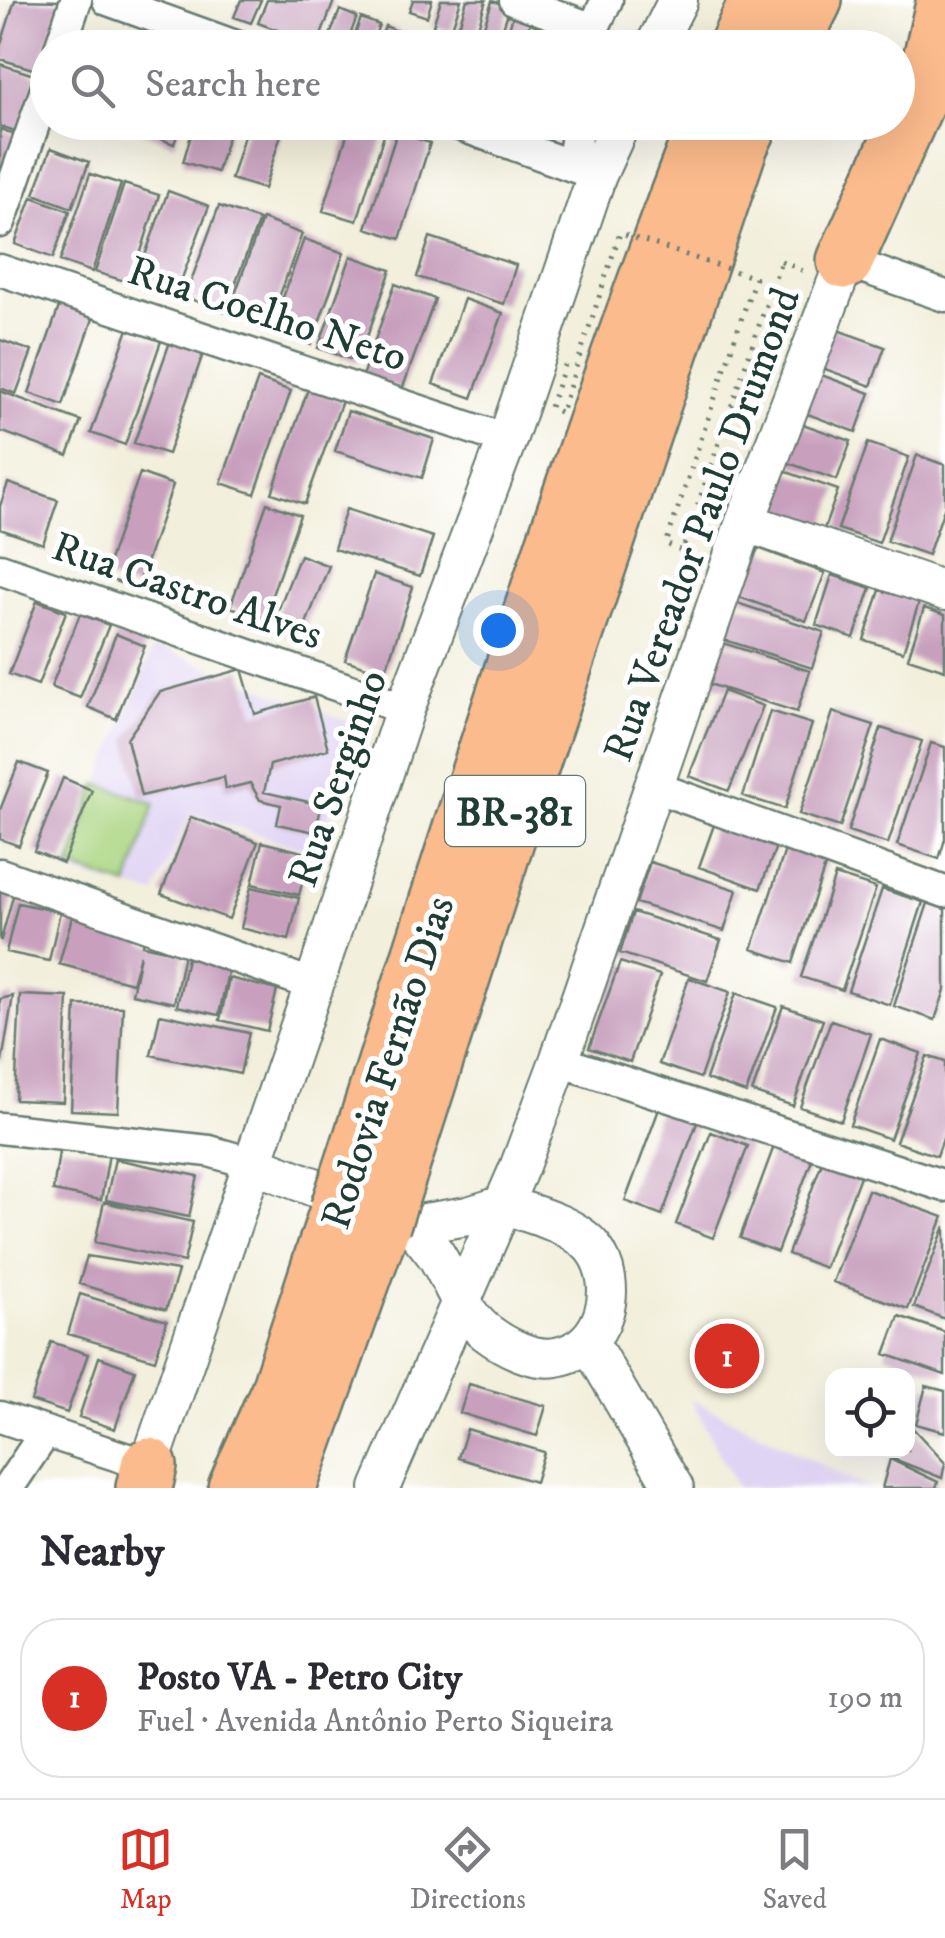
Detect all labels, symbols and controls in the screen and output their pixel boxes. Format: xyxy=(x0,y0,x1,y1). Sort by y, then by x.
search box xyxy=(30,30,915,140)
icon: search xyxy=(65,58,120,113)
text: Search here xyxy=(145,61,321,109)
street label: Rua Coelho Neto xyxy=(121,245,413,384)
street label: Rua Vereador Paulo Drumond xyxy=(593,281,813,769)
street label: Rua Castro Alves xyxy=(45,521,329,662)
your location xyxy=(473,605,524,656)
street label: Rua Serginho xyxy=(278,664,400,894)
road number: BR-381 xyxy=(445,776,585,846)
street label: Rodovia Fernão Dias xyxy=(311,890,467,1236)
pin: 1 xyxy=(694,1318,760,1394)
map controls xyxy=(825,1368,915,1458)
button: locate xyxy=(825,1368,915,1458)
text: Nearby xyxy=(40,1527,164,1579)
text: Posto VA - Petro City xyxy=(137,1654,462,1702)
text: 1 xyxy=(69,1678,80,1718)
text: 190 m xyxy=(827,1678,903,1718)
text: Fuel · Avenida Antônio Perto Siqueira xyxy=(137,1702,613,1742)
tab: Map xyxy=(118,1822,173,1917)
tab: Directions xyxy=(410,1822,526,1917)
tab: Saved xyxy=(762,1822,827,1917)

